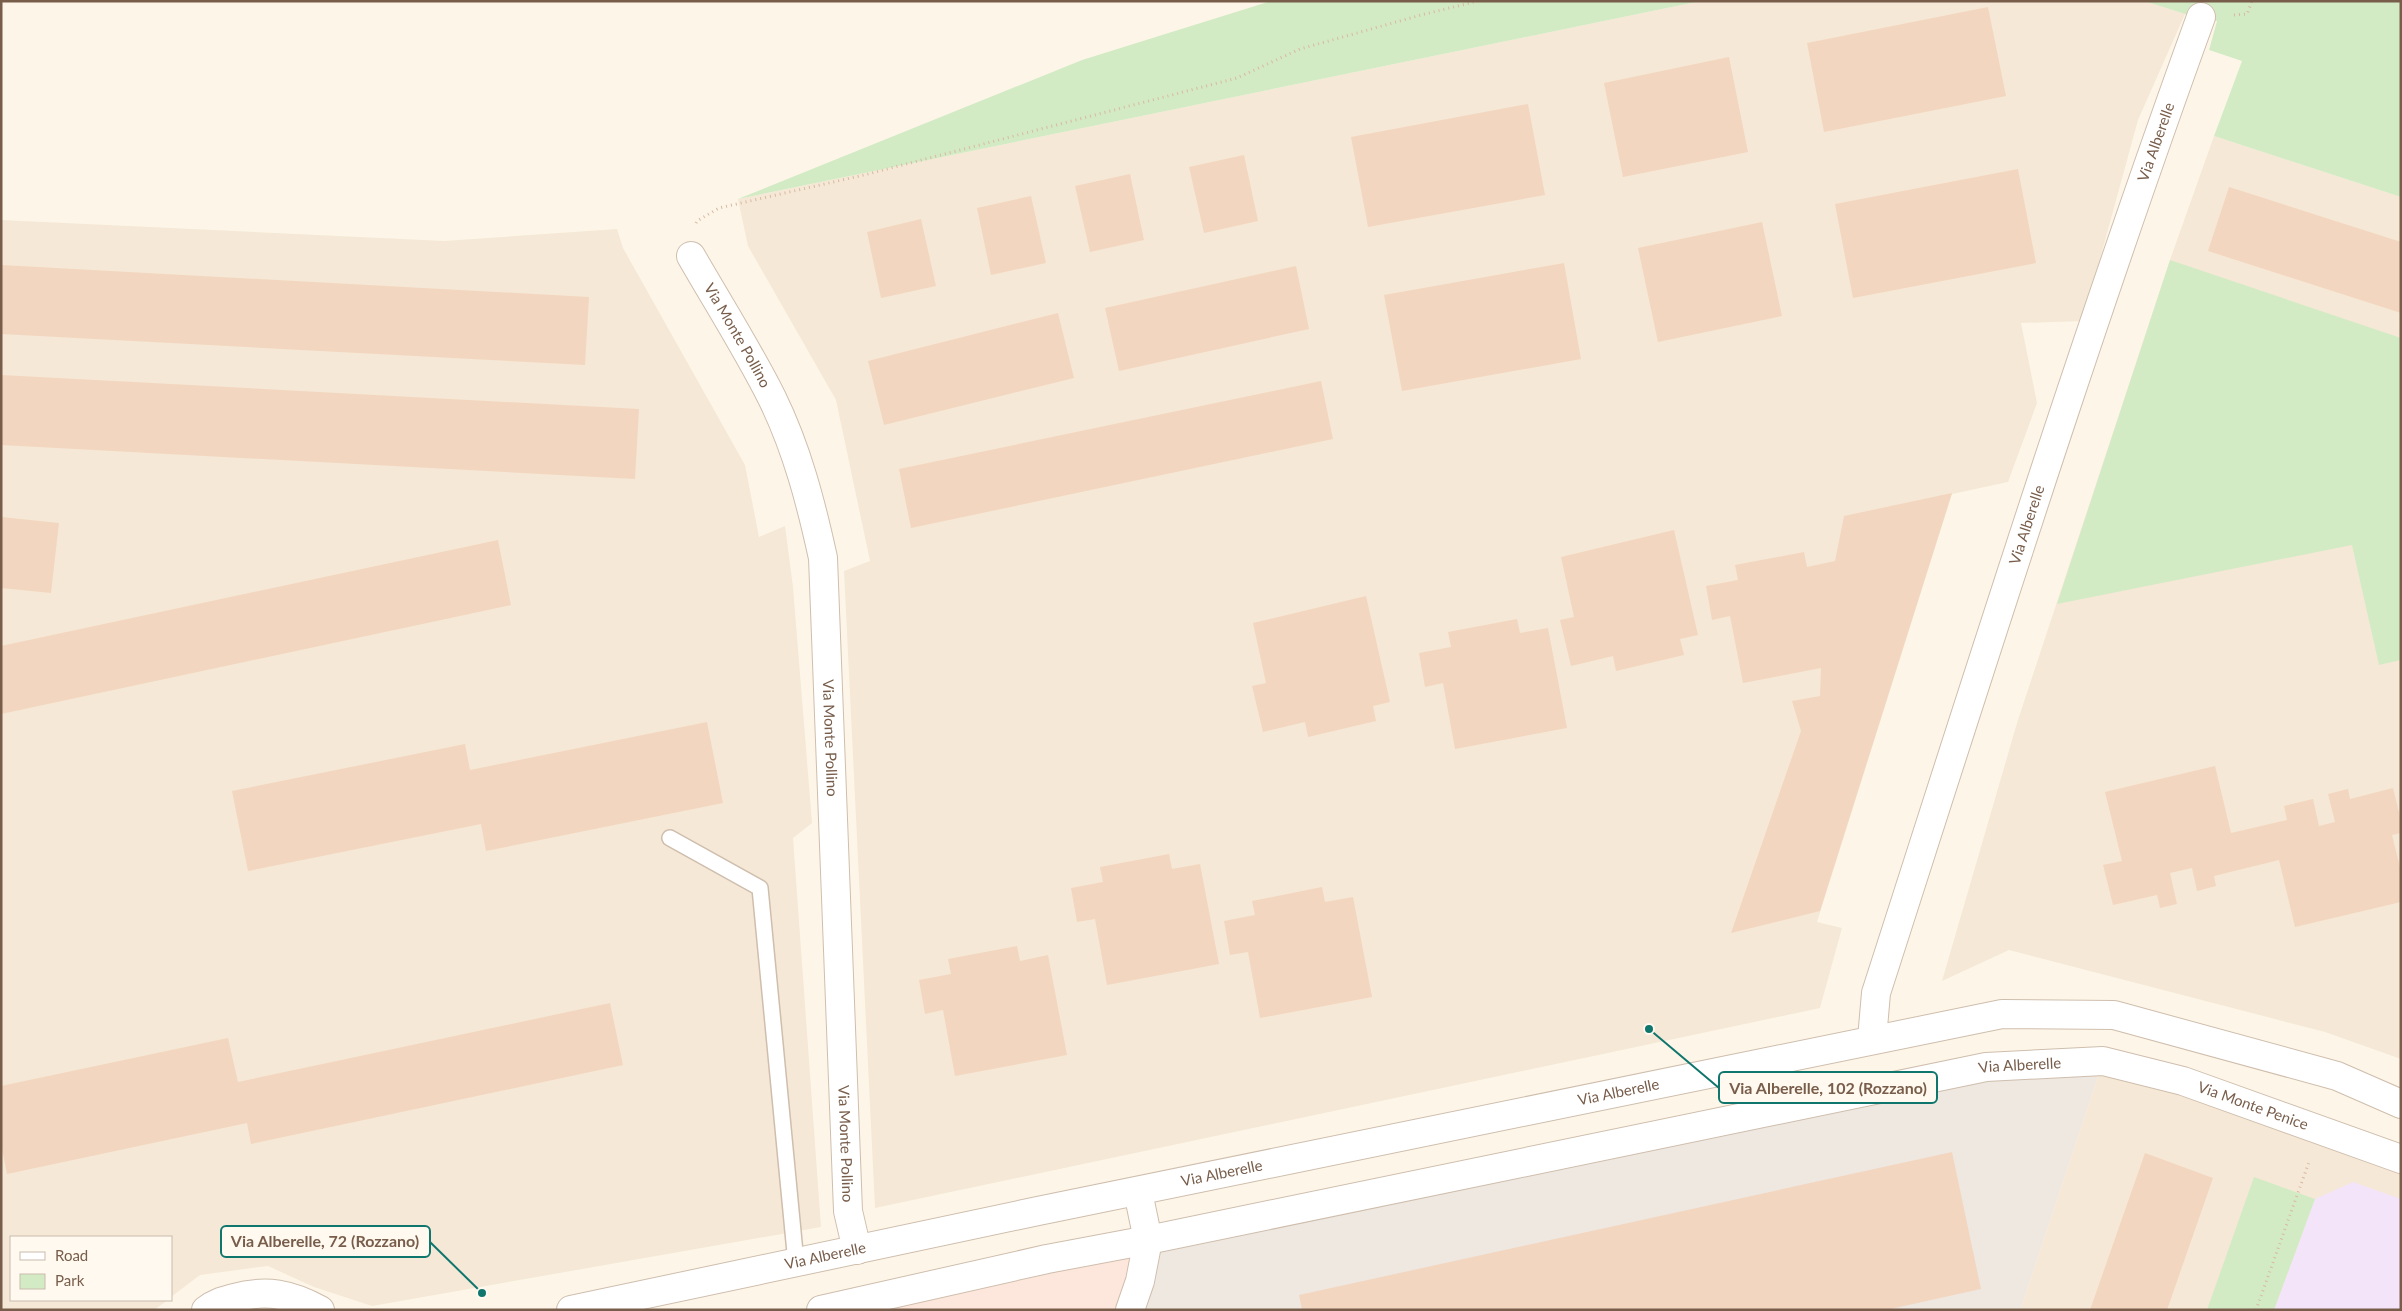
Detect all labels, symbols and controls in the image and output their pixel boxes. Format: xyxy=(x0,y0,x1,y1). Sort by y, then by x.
street label: Via Alberelle xyxy=(2133,100,2178,184)
street label: Via Monte Pollino xyxy=(701,280,775,390)
street label: Via Alberelle xyxy=(2005,482,2047,567)
street label: Via Monte Pollino xyxy=(820,679,842,797)
street label: Via Alberelle xyxy=(1977,1053,2062,1076)
callout: Via Alberelle, 102 (Rozzano) xyxy=(1719,1072,1937,1103)
street label: Via Alberelle xyxy=(1576,1074,1661,1108)
street label: Via Monte Penice xyxy=(2196,1077,2311,1133)
text: Via Alberelle, 102 (Rozzano) xyxy=(1728,1078,1927,1097)
street label: Via Monte Pollino xyxy=(835,1085,858,1203)
street label: Via Alberelle xyxy=(1179,1155,1264,1190)
callout: Via Alberelle, 72 (Rozzano) xyxy=(221,1226,430,1257)
text: Via Alberelle, 72 (Rozzano) xyxy=(230,1231,419,1250)
legend xyxy=(10,1236,172,1301)
street label: Via Alberelle xyxy=(783,1238,868,1272)
text: Road xyxy=(55,1246,88,1264)
text: Park xyxy=(55,1271,85,1289)

